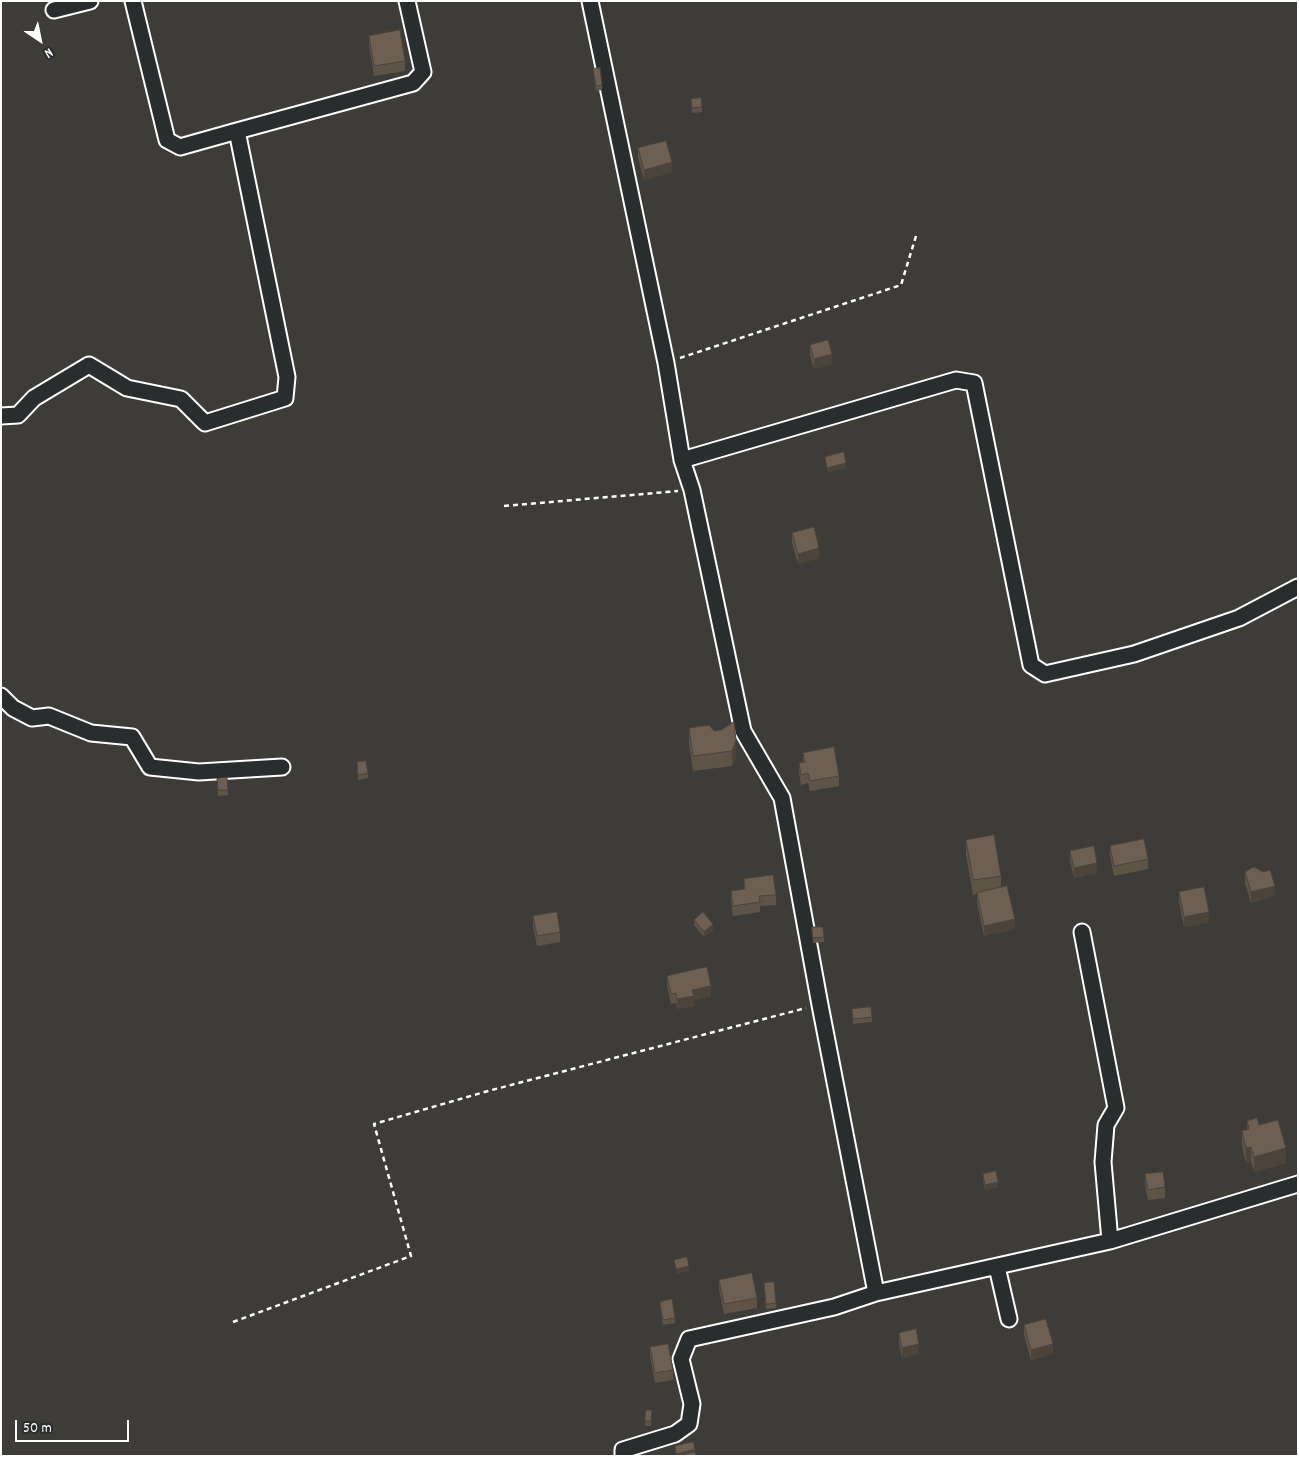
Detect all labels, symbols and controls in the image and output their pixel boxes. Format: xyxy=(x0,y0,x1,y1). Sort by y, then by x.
north arrow xyxy=(15,15,65,65)
text: N xyxy=(40,42,57,63)
scale bar xyxy=(18,1410,131,1442)
text: 50 m xyxy=(23,1418,52,1440)

